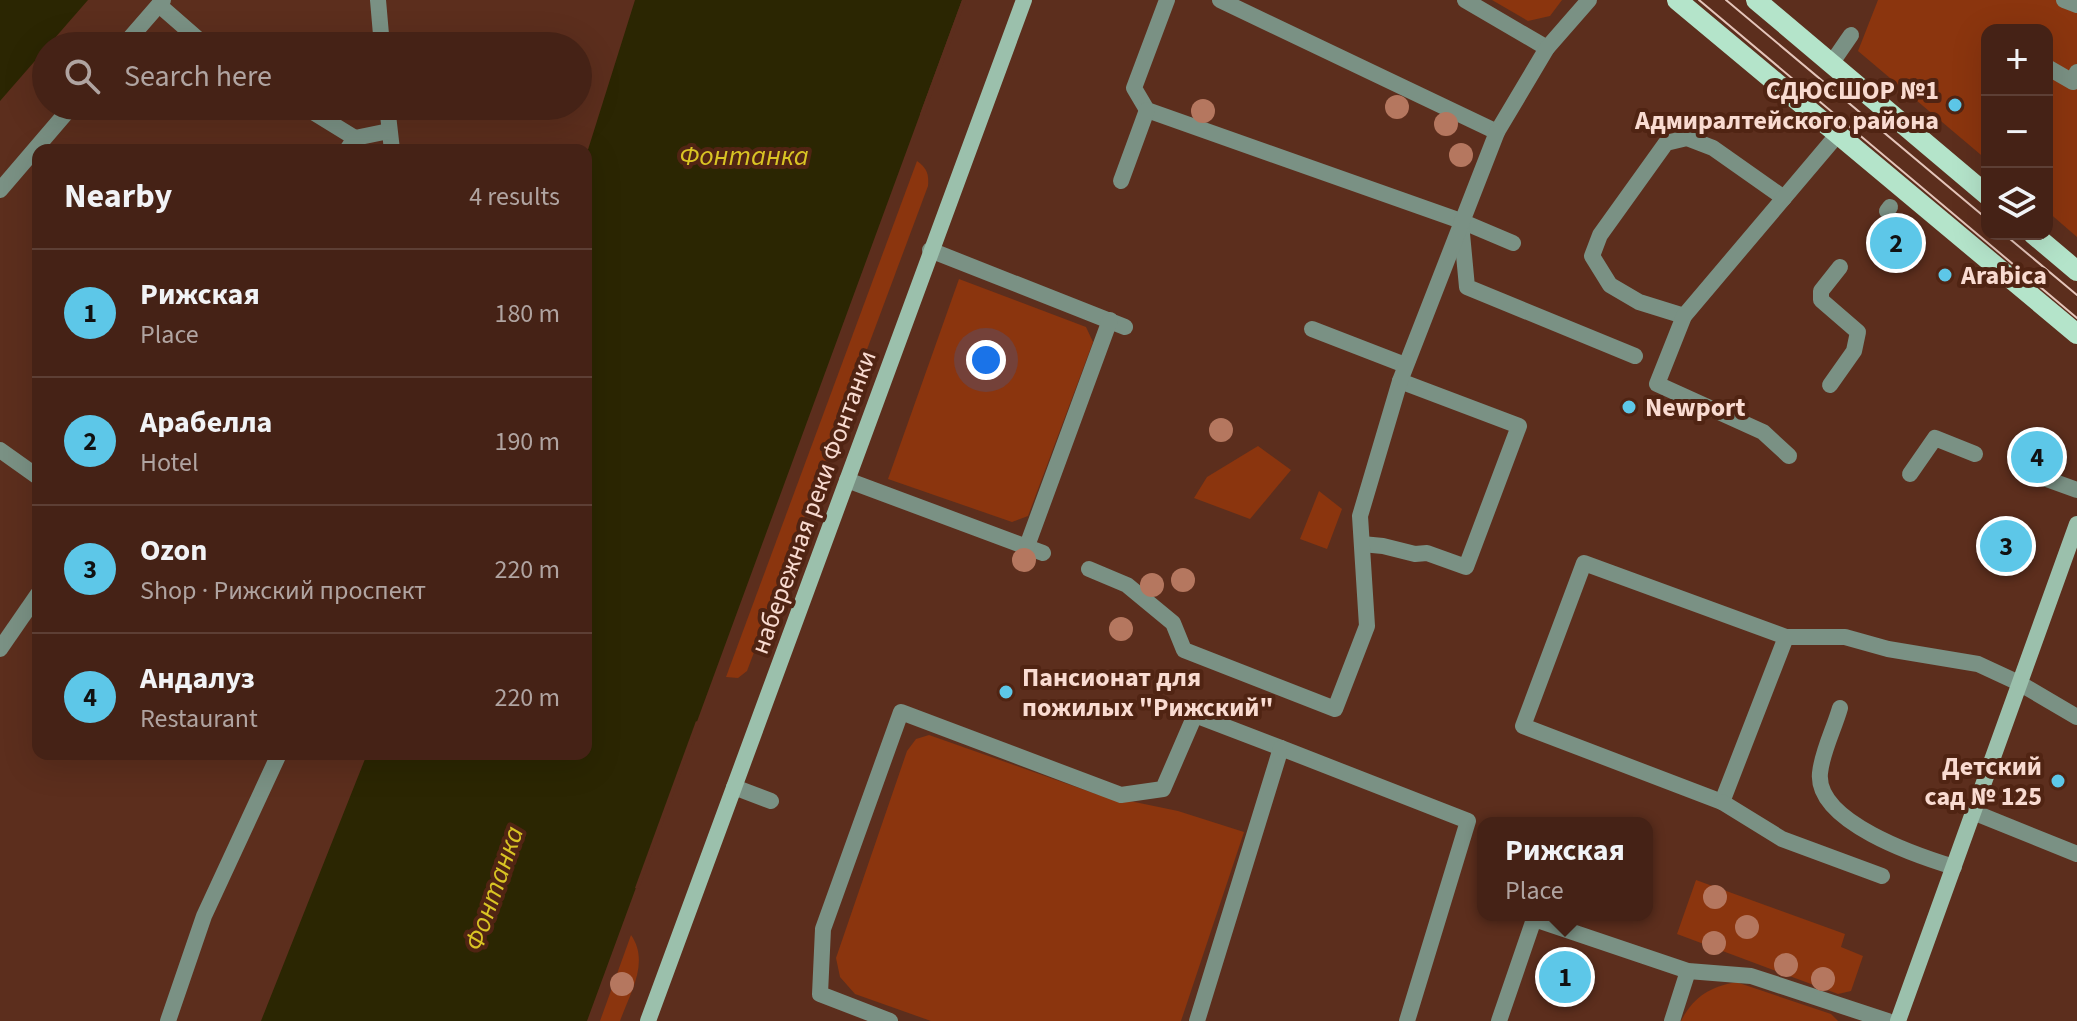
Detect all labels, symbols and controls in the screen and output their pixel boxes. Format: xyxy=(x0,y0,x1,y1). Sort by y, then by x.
map controls xyxy=(1981,24,2053,240)
button: + xyxy=(1981,24,2053,96)
search box xyxy=(32,32,592,120)
icon: search xyxy=(60,54,104,98)
text: Search here xyxy=(124,55,272,98)
place label: СДЮСШОР №1 Адмиралтейского района xyxy=(1634,72,1939,139)
marker: СДЮСШОР №1 Адмиралтейского района xyxy=(1946,96,1964,114)
button: − xyxy=(1981,96,2053,168)
water label: Фонтанка xyxy=(679,136,809,176)
button: layers xyxy=(1981,168,2053,240)
text: Nearby xyxy=(64,172,172,221)
text: 4 results xyxy=(469,178,560,215)
pin: 2 xyxy=(1870,213,1922,273)
place label: Arabica xyxy=(1960,257,2047,294)
marker: Arabica xyxy=(1936,266,1954,284)
text: Рижская xyxy=(140,273,260,316)
text: 1 xyxy=(83,295,97,332)
text: 180 m xyxy=(494,295,560,332)
text: Place xyxy=(140,316,199,353)
your location xyxy=(966,340,1006,380)
street label: набережная реки Фонтанки xyxy=(741,345,886,659)
place label: Newport xyxy=(1645,389,1745,426)
marker: Newport xyxy=(1620,398,1638,416)
text: Арабелла xyxy=(140,401,272,444)
text: 2 xyxy=(83,423,97,460)
text: 190 m xyxy=(494,423,560,460)
pin: 4 xyxy=(2011,427,2063,487)
text: Hotel xyxy=(140,444,199,481)
pin: 3 xyxy=(1980,516,2032,576)
text: Ozon xyxy=(140,529,207,572)
text: 3 xyxy=(83,551,97,588)
text: 220 m xyxy=(494,551,560,588)
text: Shop · Рижский проспект xyxy=(140,572,426,609)
text: Андалуз xyxy=(140,657,255,700)
place label: Пансионат для пожилых "Рижский" xyxy=(1022,659,1273,726)
text: 4 xyxy=(83,679,97,716)
text: 220 m xyxy=(494,679,560,716)
marker: Пансионат для пожилых "Рижский" xyxy=(997,683,1015,701)
text: Restaurant xyxy=(140,700,258,737)
place label: Детский сад № 125 xyxy=(1925,748,2042,815)
marker: Детский сад № 125 xyxy=(2049,772,2067,790)
popup xyxy=(1477,817,1653,921)
water label: Фонтанка xyxy=(454,820,534,956)
text: Рижская xyxy=(1505,829,1625,872)
text: Place xyxy=(1505,872,1564,909)
pin: 1 xyxy=(1539,947,1591,1007)

